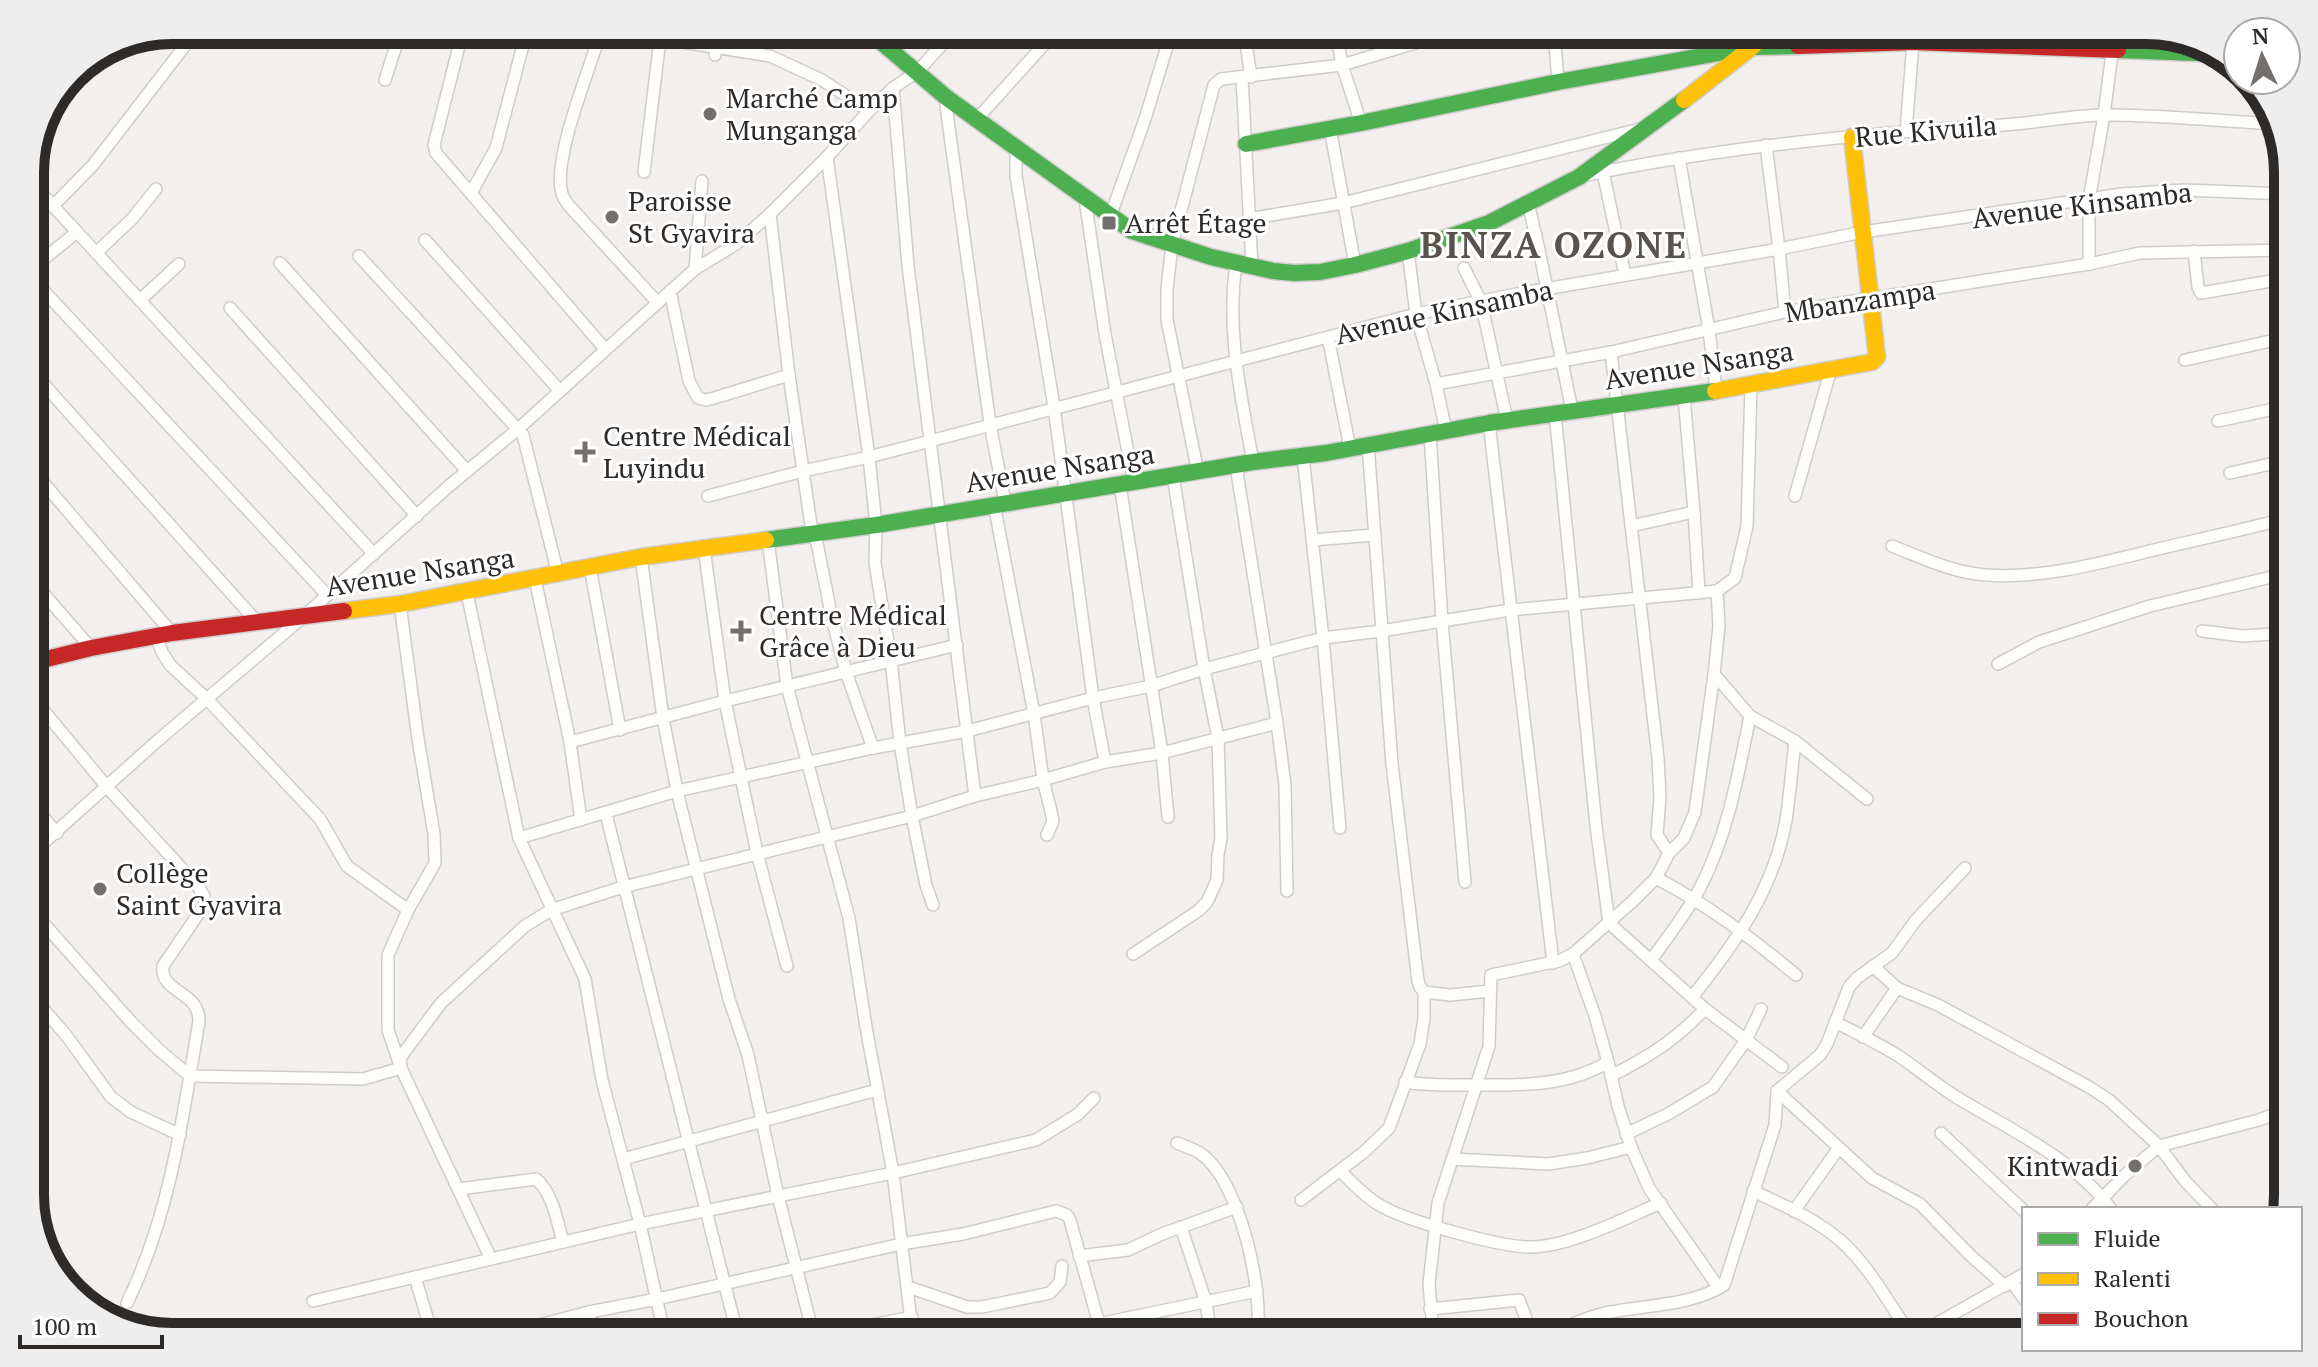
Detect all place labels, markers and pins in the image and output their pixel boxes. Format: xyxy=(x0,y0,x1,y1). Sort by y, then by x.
place label: Marché Camp Munganga xyxy=(726,79,898,148)
marker: Marché Camp Munganga xyxy=(701,105,719,123)
place label: Paroisse St Gyavira xyxy=(628,182,755,251)
place label: Arrêt Étage xyxy=(1125,204,1267,241)
marker: Paroisse St Gyavira xyxy=(603,208,621,226)
marker: Arrêt Étage xyxy=(1100,214,1118,232)
place label: Centre Médical Luyindu xyxy=(603,417,791,486)
marker: Centre Médical Luyindu xyxy=(574,441,596,463)
place label: Centre Médical Grâce à Dieu xyxy=(759,596,947,665)
marker: Centre Médical Grâce à Dieu xyxy=(730,620,752,642)
place label: Collège Saint Gyavira xyxy=(116,854,282,923)
marker: Collège Saint Gyavira xyxy=(91,880,109,898)
place label: Kintwadi xyxy=(2007,1147,2119,1184)
marker: Kintwadi xyxy=(2126,1157,2144,1175)

